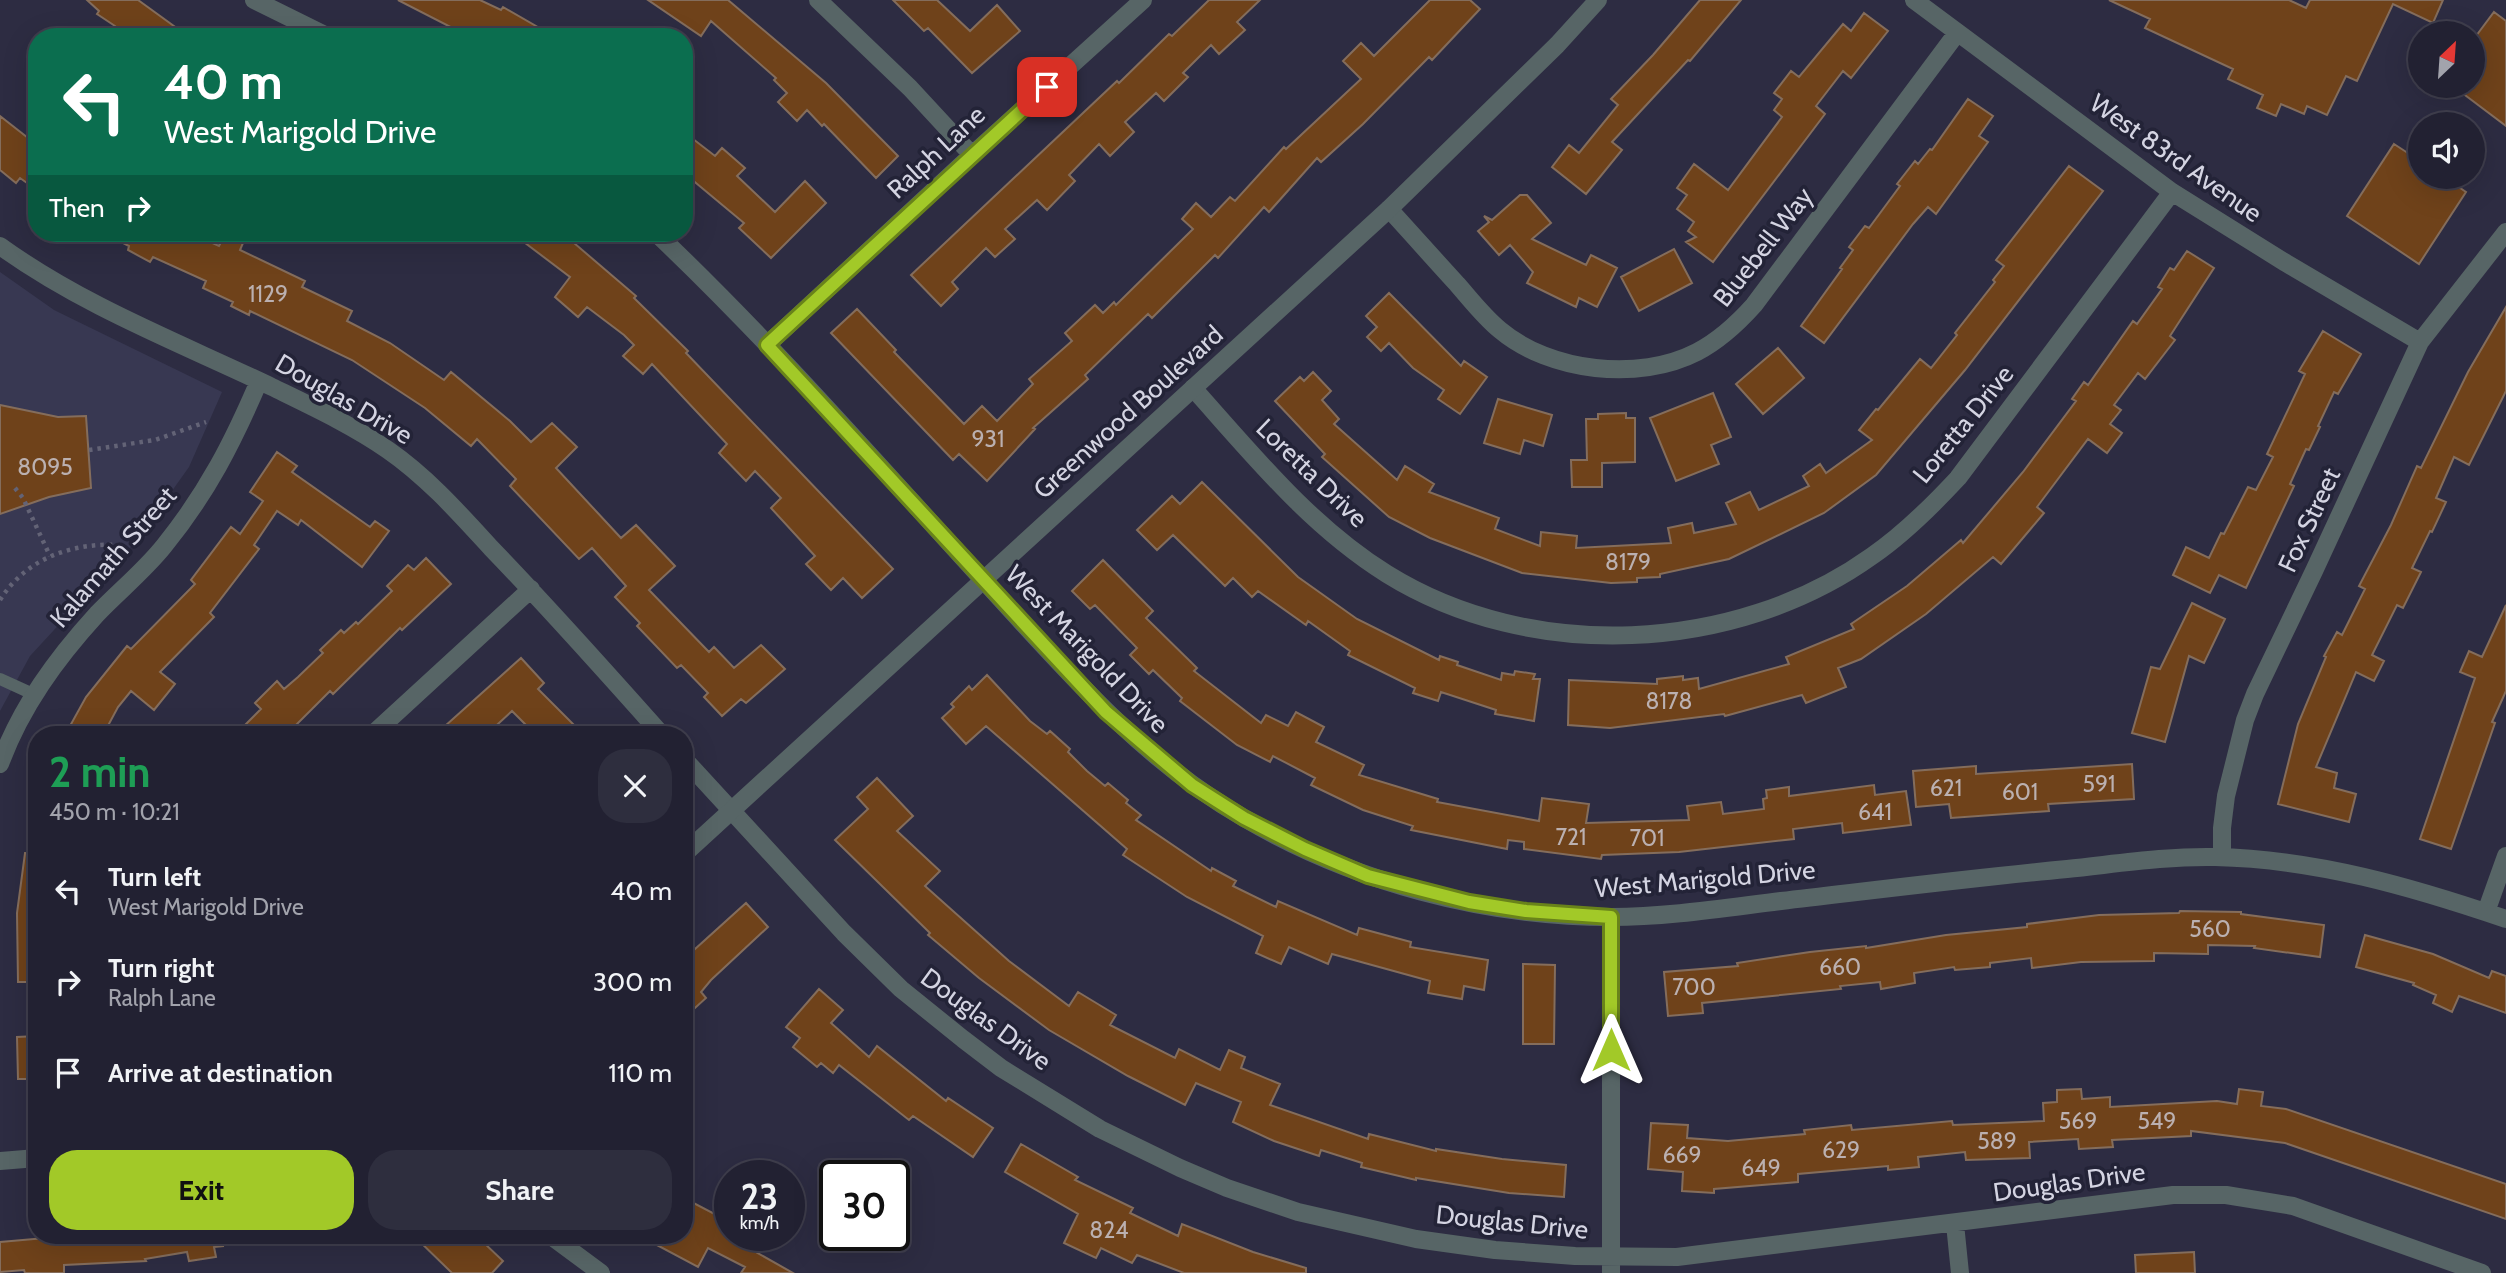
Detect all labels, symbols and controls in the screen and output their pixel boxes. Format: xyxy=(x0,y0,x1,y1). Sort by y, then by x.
north arrow xyxy=(2408,21,2485,98)
map controls xyxy=(2408,21,2485,189)
text: 40 m xyxy=(164,52,283,111)
icon: left xyxy=(49,56,140,147)
pin xyxy=(1017,57,1077,117)
icon: arrive xyxy=(1028,68,1066,106)
street label: West 83rd Avenue xyxy=(2084,87,2268,229)
street label: Ralph Lane xyxy=(880,99,992,205)
text: West Marigold Drive xyxy=(164,112,436,151)
button: sound xyxy=(2408,112,2485,189)
street label: Bluebell Way xyxy=(1706,181,1820,313)
icon: right xyxy=(119,189,157,227)
text: Then xyxy=(49,192,105,224)
house number: 1129 xyxy=(248,280,288,308)
street label: Greenwood Boulevard xyxy=(1027,319,1229,505)
street label: Douglas Drive xyxy=(270,347,418,451)
street label: Loretta Drive xyxy=(1906,359,2020,489)
street label: Loretta Drive xyxy=(1250,412,1374,534)
house number: 931 xyxy=(971,425,1005,453)
house number: 8095 xyxy=(17,453,73,481)
street label: Fox Street xyxy=(2271,463,2347,577)
street label: Kalamath Street xyxy=(43,480,183,634)
house number: 8179 xyxy=(1605,548,1651,576)
street label: West Marigold Drive xyxy=(999,558,1175,740)
house number: 8178 xyxy=(1646,687,1692,715)
text: 2 min xyxy=(49,746,150,798)
button: close xyxy=(598,749,672,823)
house number: 591 xyxy=(2082,770,2116,798)
house number: 621 xyxy=(1930,774,1962,802)
house number: 601 xyxy=(2002,778,2038,806)
text: 450 m · 10:21 xyxy=(49,798,180,826)
house number: 641 xyxy=(1858,798,1892,826)
house number: 721 xyxy=(1555,823,1587,851)
house number: 701 xyxy=(1630,824,1664,852)
street label: West Marigold Drive xyxy=(1593,853,1817,905)
text: Turn left xyxy=(108,861,201,893)
icon: left xyxy=(49,872,87,910)
text: 40 m xyxy=(610,875,672,907)
text: West Marigold Drive xyxy=(108,893,304,921)
house number: 560 xyxy=(2189,915,2231,943)
text: Turn right xyxy=(108,952,214,984)
house number: 660 xyxy=(1819,953,1861,981)
street label: Douglas Drive xyxy=(915,961,1057,1077)
icon: right xyxy=(49,963,87,1001)
text: 300 m xyxy=(593,966,672,998)
house number: 700 xyxy=(1672,973,1716,1001)
text: Ralph Lane xyxy=(108,984,216,1012)
position arrow xyxy=(1574,1013,1648,1087)
icon: arrive xyxy=(49,1054,87,1092)
text: Arrive at destination xyxy=(108,1057,333,1089)
text: 110 m xyxy=(608,1057,672,1089)
house number: 569 xyxy=(2059,1107,2097,1135)
house number: 549 xyxy=(2138,1107,2176,1135)
house number: 589 xyxy=(1977,1127,2017,1155)
house number: 629 xyxy=(1822,1136,1860,1164)
house number: 669 xyxy=(1662,1141,1702,1169)
button: Exit xyxy=(49,1150,354,1230)
button: Share xyxy=(368,1150,672,1230)
house number: 649 xyxy=(1741,1154,1781,1182)
street label: Douglas Drive xyxy=(1991,1155,2147,1209)
speed limit sign: 30 xyxy=(819,1160,910,1251)
text: 23 xyxy=(741,1175,778,1218)
street label: Douglas Drive xyxy=(1434,1198,1590,1246)
text: km/h xyxy=(740,1212,779,1234)
house number: 824 xyxy=(1089,1216,1129,1244)

